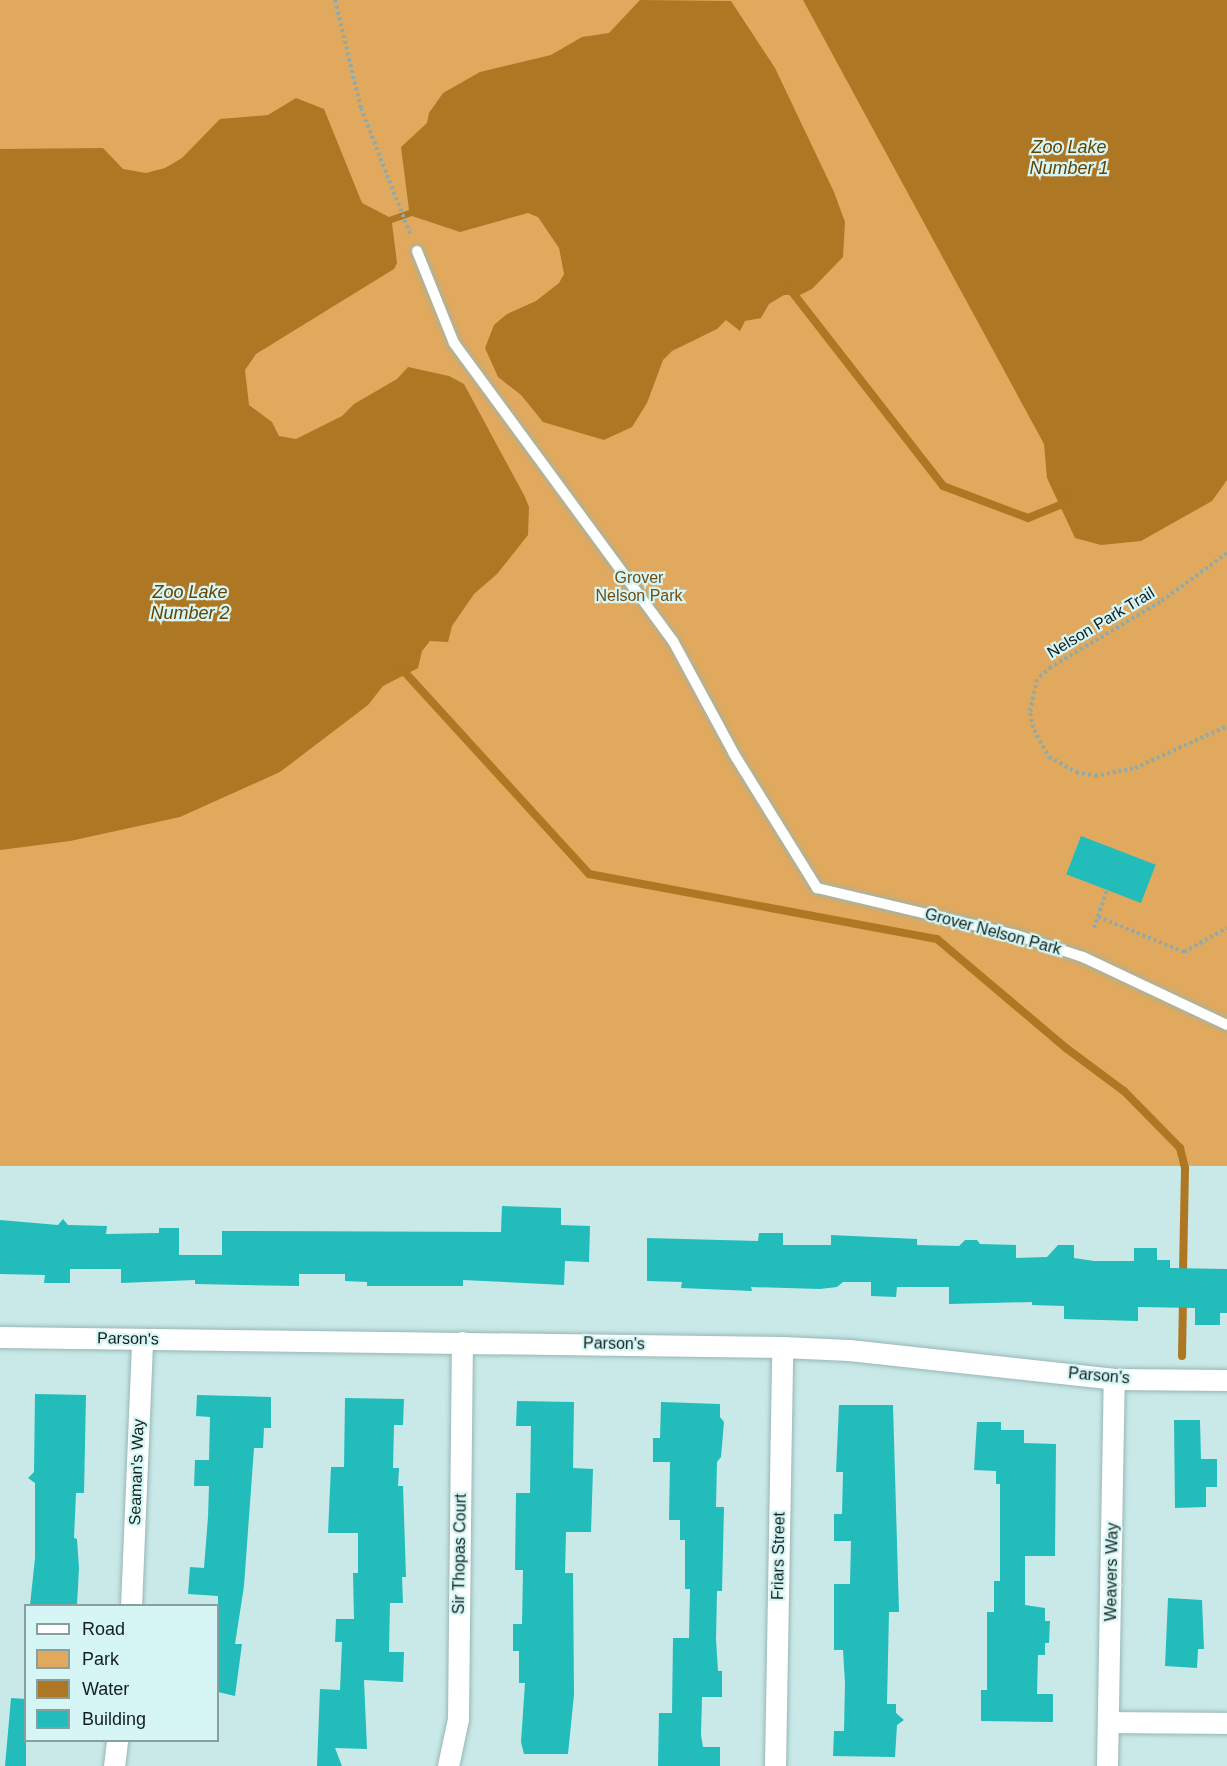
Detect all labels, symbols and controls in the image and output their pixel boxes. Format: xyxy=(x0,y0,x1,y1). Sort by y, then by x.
water label: Zoo Lake Number 1 xyxy=(1029,137,1109,180)
park label: Grover Nelson Park xyxy=(595,568,683,606)
water label: Zoo Lake Number 2 xyxy=(150,582,230,624)
street label: Nelson Park Trail xyxy=(1044,583,1158,663)
street label: Grover Nelson Park xyxy=(923,905,1063,959)
street label: Parson's xyxy=(97,1329,159,1349)
street label: Parson's xyxy=(583,1334,645,1354)
street label: Parson's xyxy=(1067,1364,1131,1388)
street label: Seaman's Way xyxy=(126,1418,148,1526)
street label: Sir Thopas Court xyxy=(449,1493,471,1615)
street label: Friars Street xyxy=(769,1512,789,1600)
street label: Weavers Way xyxy=(1102,1522,1122,1622)
legend xyxy=(24,1604,219,1742)
text: Road xyxy=(82,1619,125,1639)
text: Park xyxy=(82,1649,119,1669)
text: Water xyxy=(82,1679,129,1699)
text: Building xyxy=(82,1709,146,1729)

